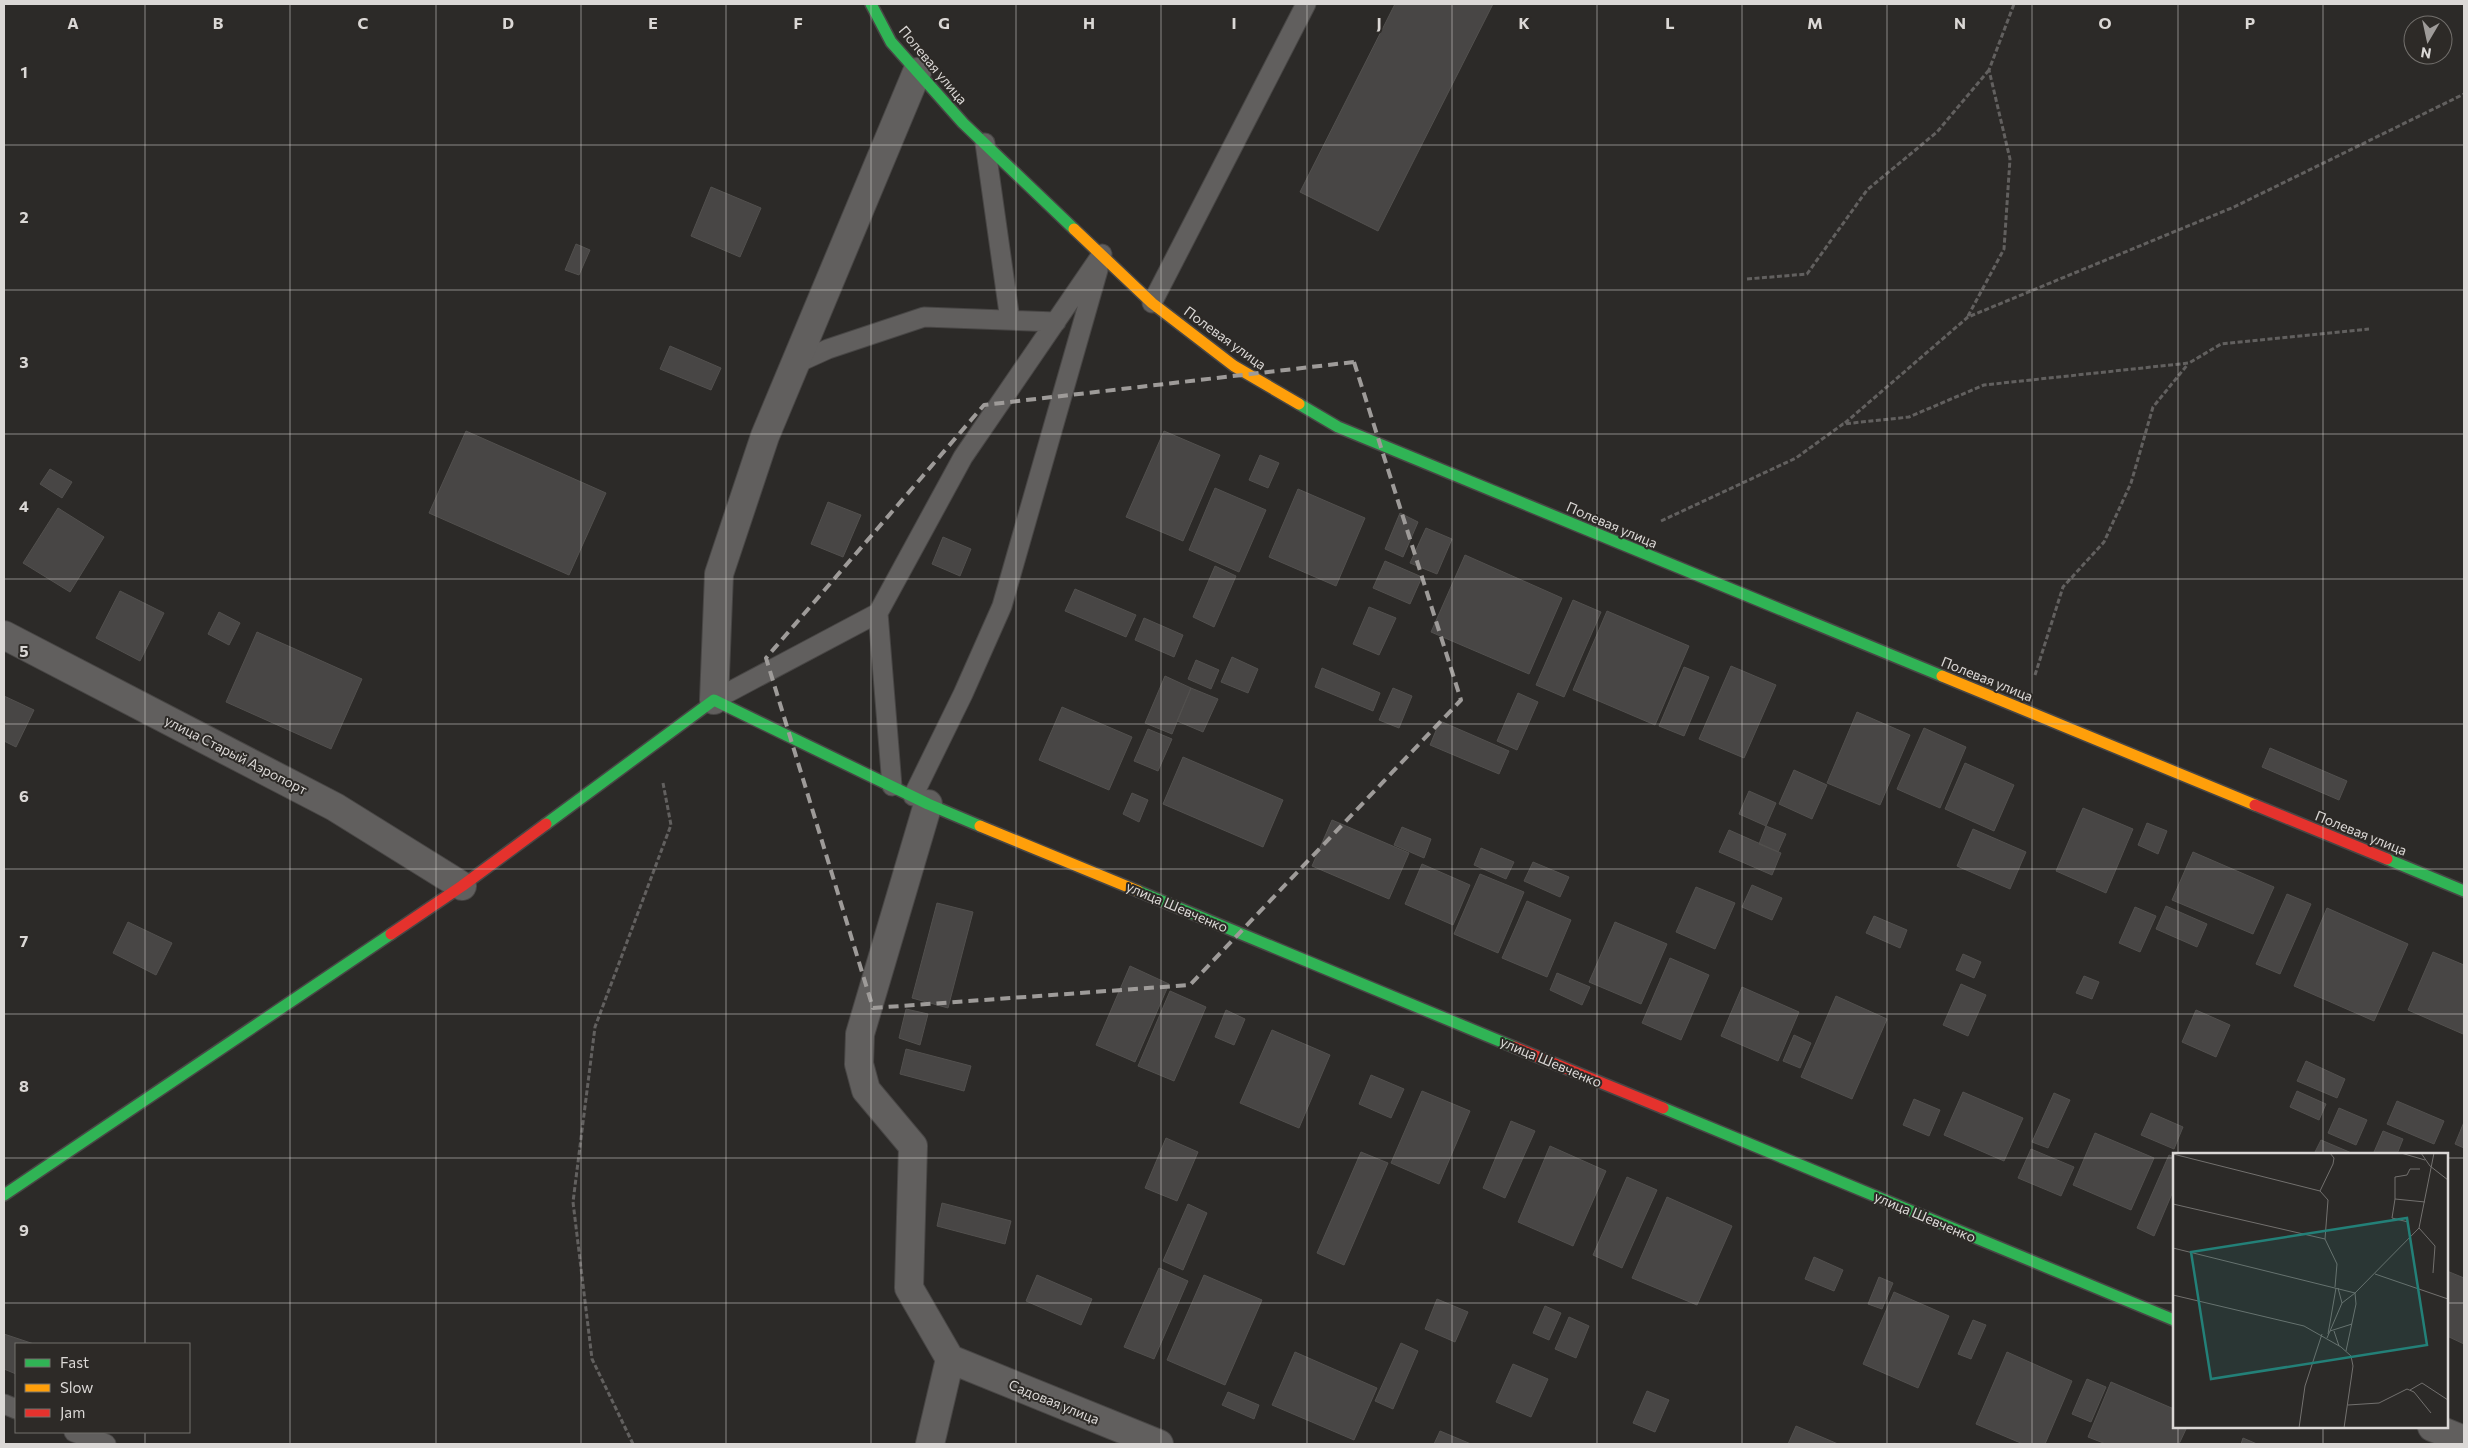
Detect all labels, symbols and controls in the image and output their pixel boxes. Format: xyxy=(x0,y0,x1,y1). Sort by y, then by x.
text: A xyxy=(67,13,79,32)
text: B xyxy=(213,13,224,32)
text: C xyxy=(358,13,369,32)
text: D xyxy=(502,13,514,32)
text: E xyxy=(648,13,658,32)
text: F xyxy=(793,13,803,32)
text: G xyxy=(938,13,950,32)
text: H xyxy=(1083,13,1095,32)
text: I xyxy=(1231,13,1237,32)
text: J xyxy=(1376,13,1382,32)
text: K xyxy=(1518,13,1530,32)
text: L xyxy=(1665,13,1675,32)
text: M xyxy=(1807,13,1823,32)
text: N xyxy=(1954,13,1966,32)
text: O xyxy=(2098,13,2112,32)
text: P xyxy=(2245,13,2255,32)
north arrow xyxy=(2403,15,2453,65)
street label: Полевая улица xyxy=(896,22,971,107)
text: N xyxy=(2419,44,2432,63)
text: 1 xyxy=(20,62,28,81)
text: 2 xyxy=(19,207,29,226)
street label: Полевая улица xyxy=(1181,302,1270,373)
text: 3 xyxy=(19,352,29,371)
text: 4 xyxy=(19,496,29,515)
street label: Полевая улица xyxy=(1564,498,1660,551)
text: 5 xyxy=(19,641,29,660)
street label: Полевая улица xyxy=(1939,652,2035,705)
street label: улица Старый Аэропорт xyxy=(162,711,311,798)
text: 6 xyxy=(19,786,29,805)
street label: Полевая улица xyxy=(2313,806,2409,859)
street label: улица Шевченко xyxy=(1124,877,1231,936)
text: 7 xyxy=(20,931,29,950)
street label: улица Шевченко xyxy=(1498,1032,1605,1091)
text: 8 xyxy=(19,1076,29,1095)
inset map xyxy=(2173,1153,2448,1428)
street label: улица Шевченко xyxy=(1872,1187,1979,1246)
text: 9 xyxy=(19,1220,29,1239)
legend xyxy=(15,1343,190,1433)
text: Fast xyxy=(60,1353,89,1371)
street label: Садовая улица xyxy=(1006,1376,1102,1427)
text: Slow xyxy=(60,1378,93,1396)
text: Jam xyxy=(60,1403,85,1421)

